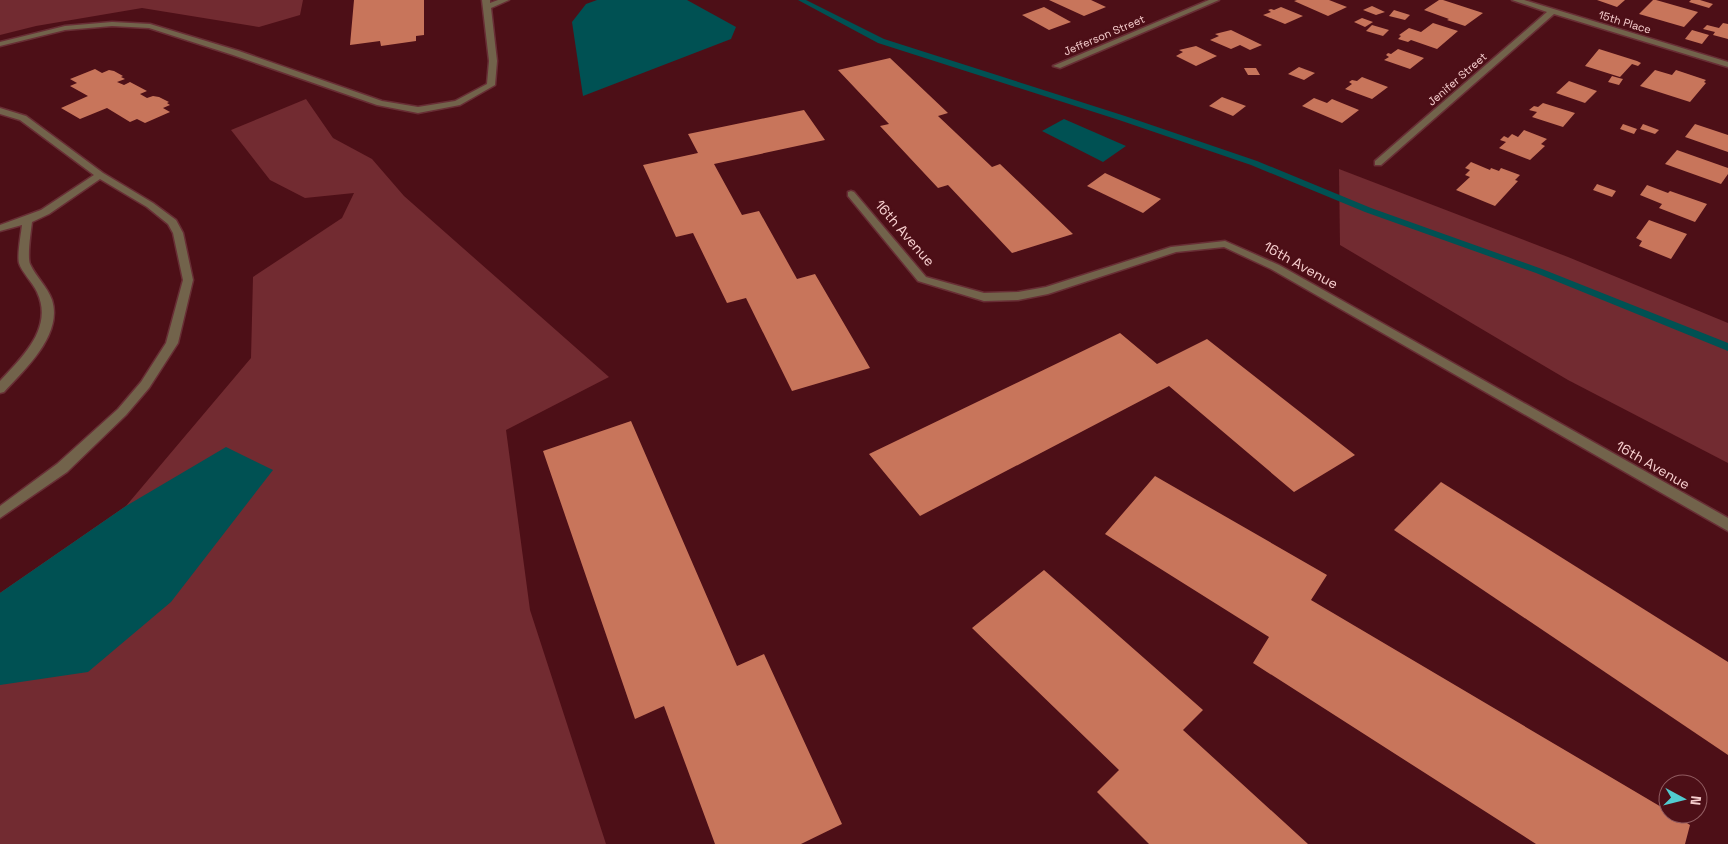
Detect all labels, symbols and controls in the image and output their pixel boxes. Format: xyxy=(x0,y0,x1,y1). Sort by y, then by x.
street label: 15th Place xyxy=(1597,7,1653,37)
street label: Jefferson Street xyxy=(1061,12,1147,58)
street label: Jenifer Street xyxy=(1425,49,1489,109)
street label: 16th Avenue xyxy=(871,196,939,270)
street label: 16th Avenue xyxy=(1261,237,1341,293)
street label: 16th Avenue xyxy=(1613,437,1693,493)
north arrow xyxy=(1658,774,1708,824)
text: N xyxy=(1686,795,1705,806)

